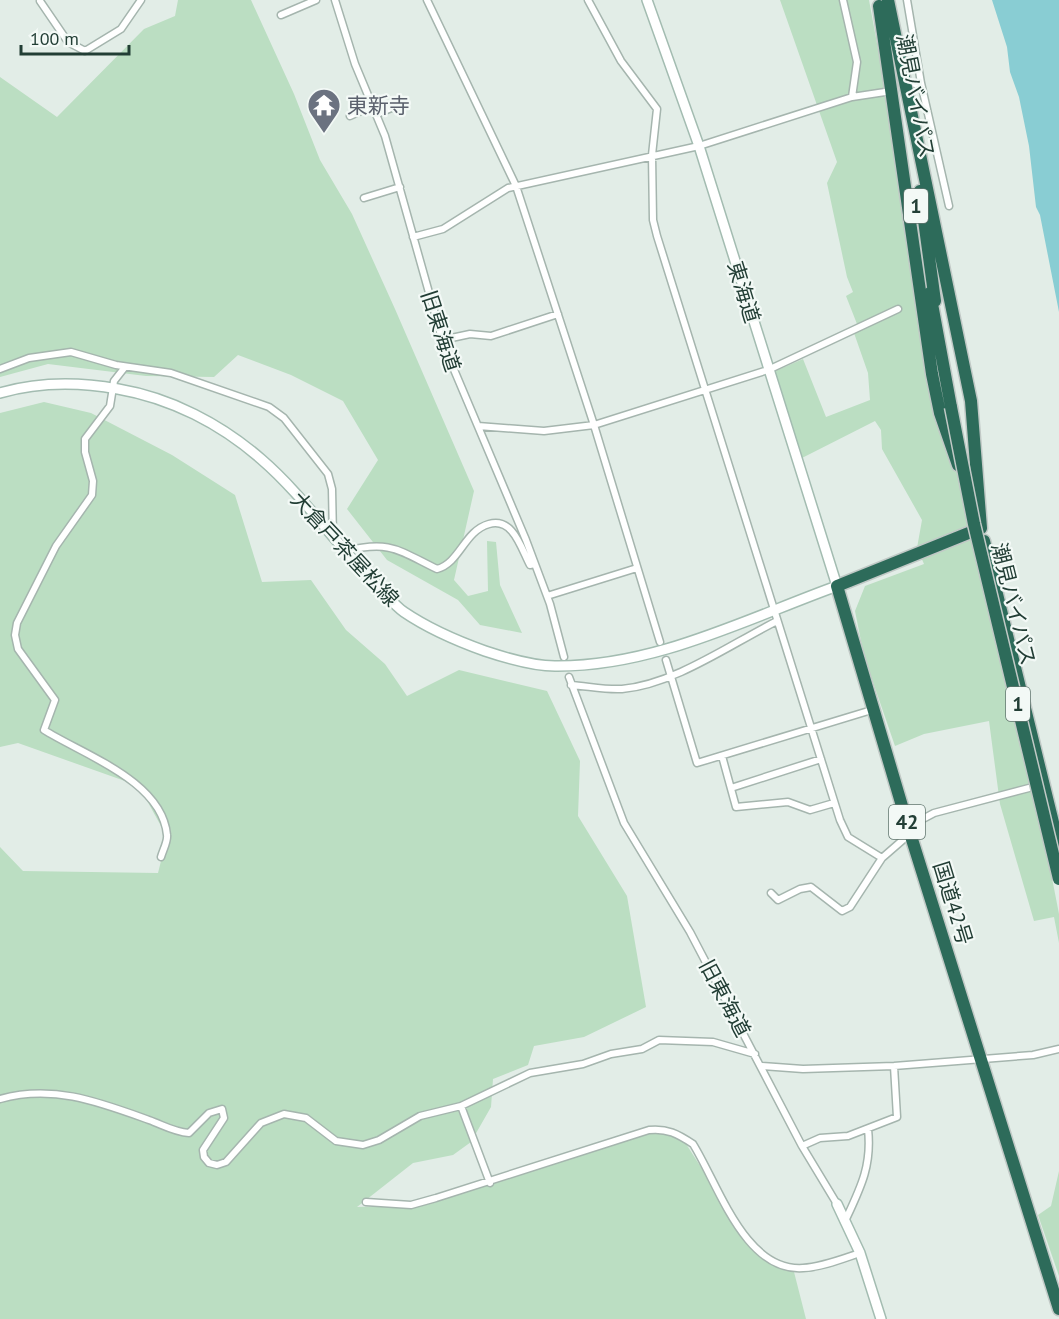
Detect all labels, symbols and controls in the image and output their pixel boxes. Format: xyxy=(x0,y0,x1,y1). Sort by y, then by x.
scale bar xyxy=(21,18,129,56)
text: 100 m xyxy=(30,27,79,50)
street label: 潮見バイパス xyxy=(891,32,941,160)
temple icon: 東新寺 xyxy=(306,87,342,134)
place label: 東新寺 xyxy=(347,92,410,119)
road number: 1 xyxy=(904,189,928,223)
street label: 東海道 xyxy=(722,258,766,326)
street label: 旧東海道 xyxy=(415,287,467,375)
street label: 大倉戸茶屋松線 xyxy=(285,486,405,612)
street label: 潮見バイパス xyxy=(986,540,1042,668)
road number: 1 xyxy=(1006,687,1030,721)
road number: 42 xyxy=(889,805,925,839)
street label: 国道42号 xyxy=(928,858,978,948)
street label: 旧東海道 xyxy=(693,955,757,1041)

